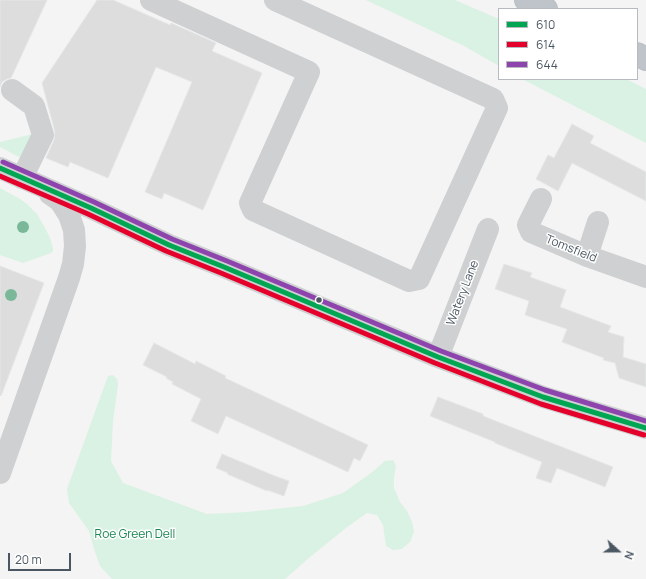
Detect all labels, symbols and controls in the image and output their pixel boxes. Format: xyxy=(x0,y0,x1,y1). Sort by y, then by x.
legend xyxy=(498,8,638,80)
text: 610 xyxy=(536,16,555,33)
text: 614 xyxy=(536,36,555,53)
text: 644 xyxy=(536,56,558,73)
street label: Tomsfield xyxy=(543,232,599,266)
street label: Watery Lane xyxy=(444,258,482,328)
unlabelled marker xyxy=(314,295,324,305)
park label: Roe Green Dell xyxy=(95,528,175,542)
north arrow xyxy=(598,531,638,571)
scale bar xyxy=(10,545,73,571)
text: N xyxy=(621,549,638,562)
text: 20 m xyxy=(15,551,42,568)

